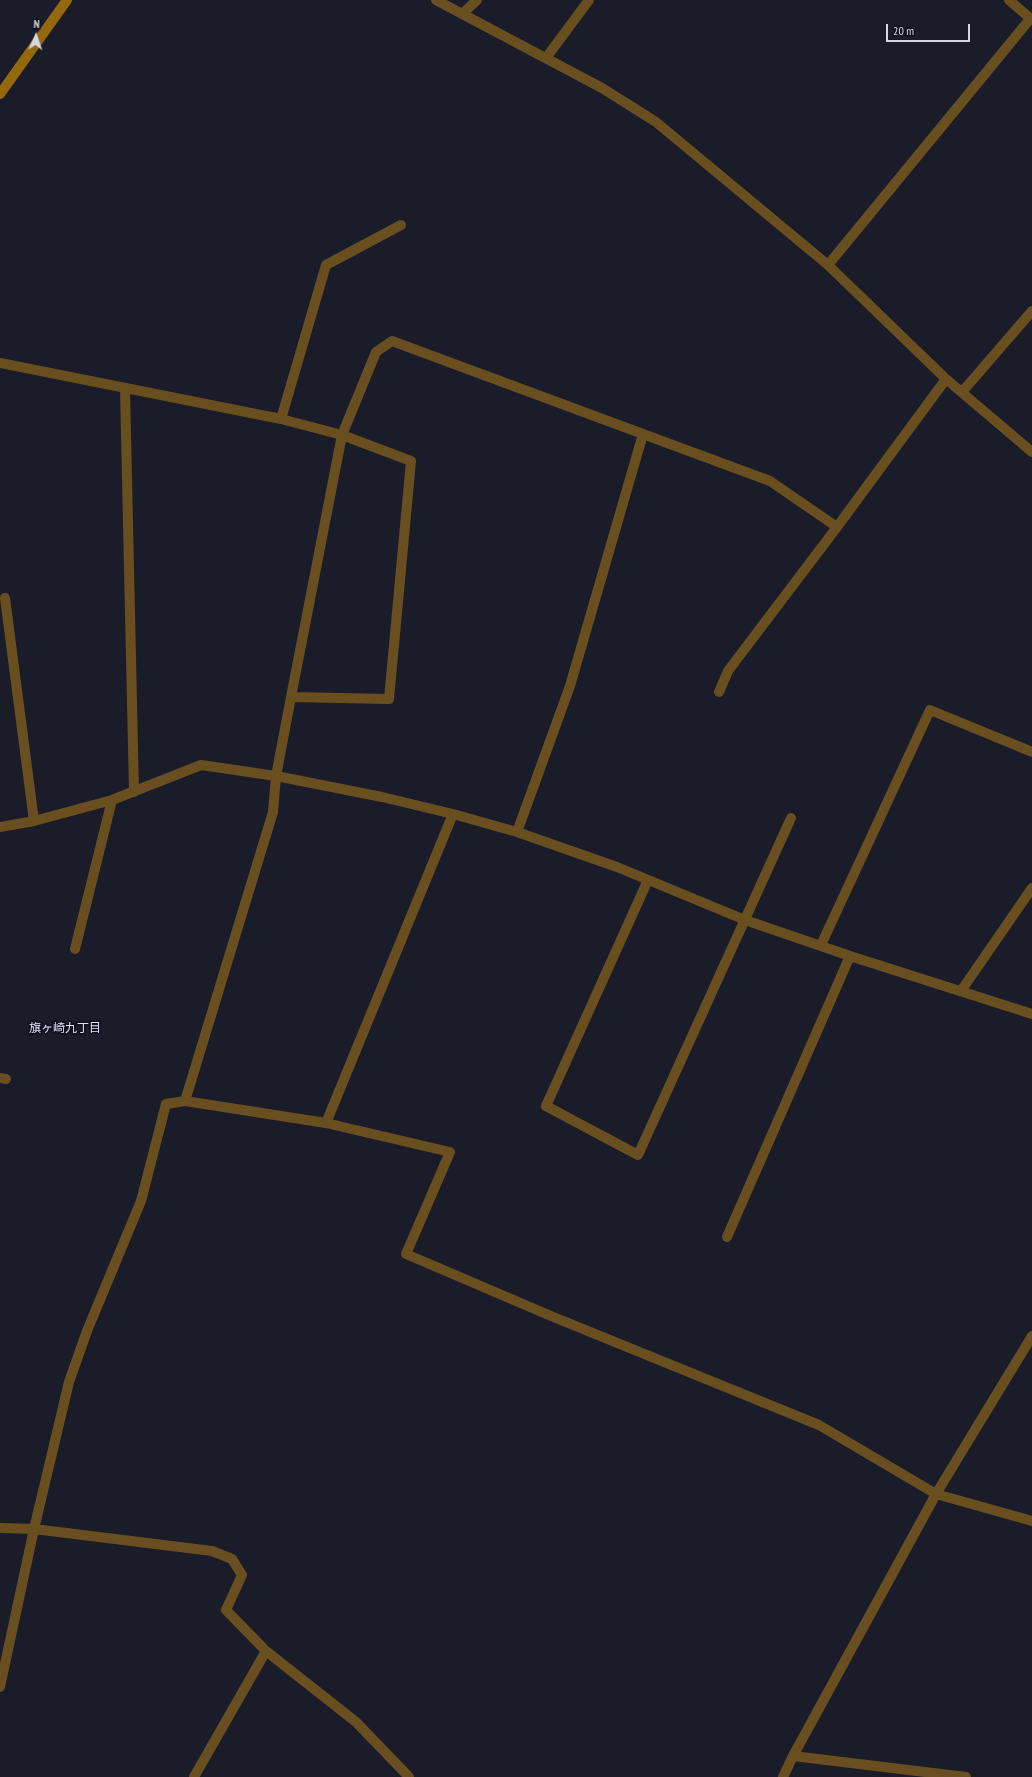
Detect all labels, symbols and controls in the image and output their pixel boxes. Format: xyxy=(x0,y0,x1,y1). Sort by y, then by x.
north arrow xyxy=(16,16,56,56)
scale bar xyxy=(888,16,972,42)
text: N xyxy=(33,17,40,31)
text: 20 m xyxy=(893,23,914,38)
district label: 旗ヶ崎九丁目 xyxy=(29,1022,101,1036)

